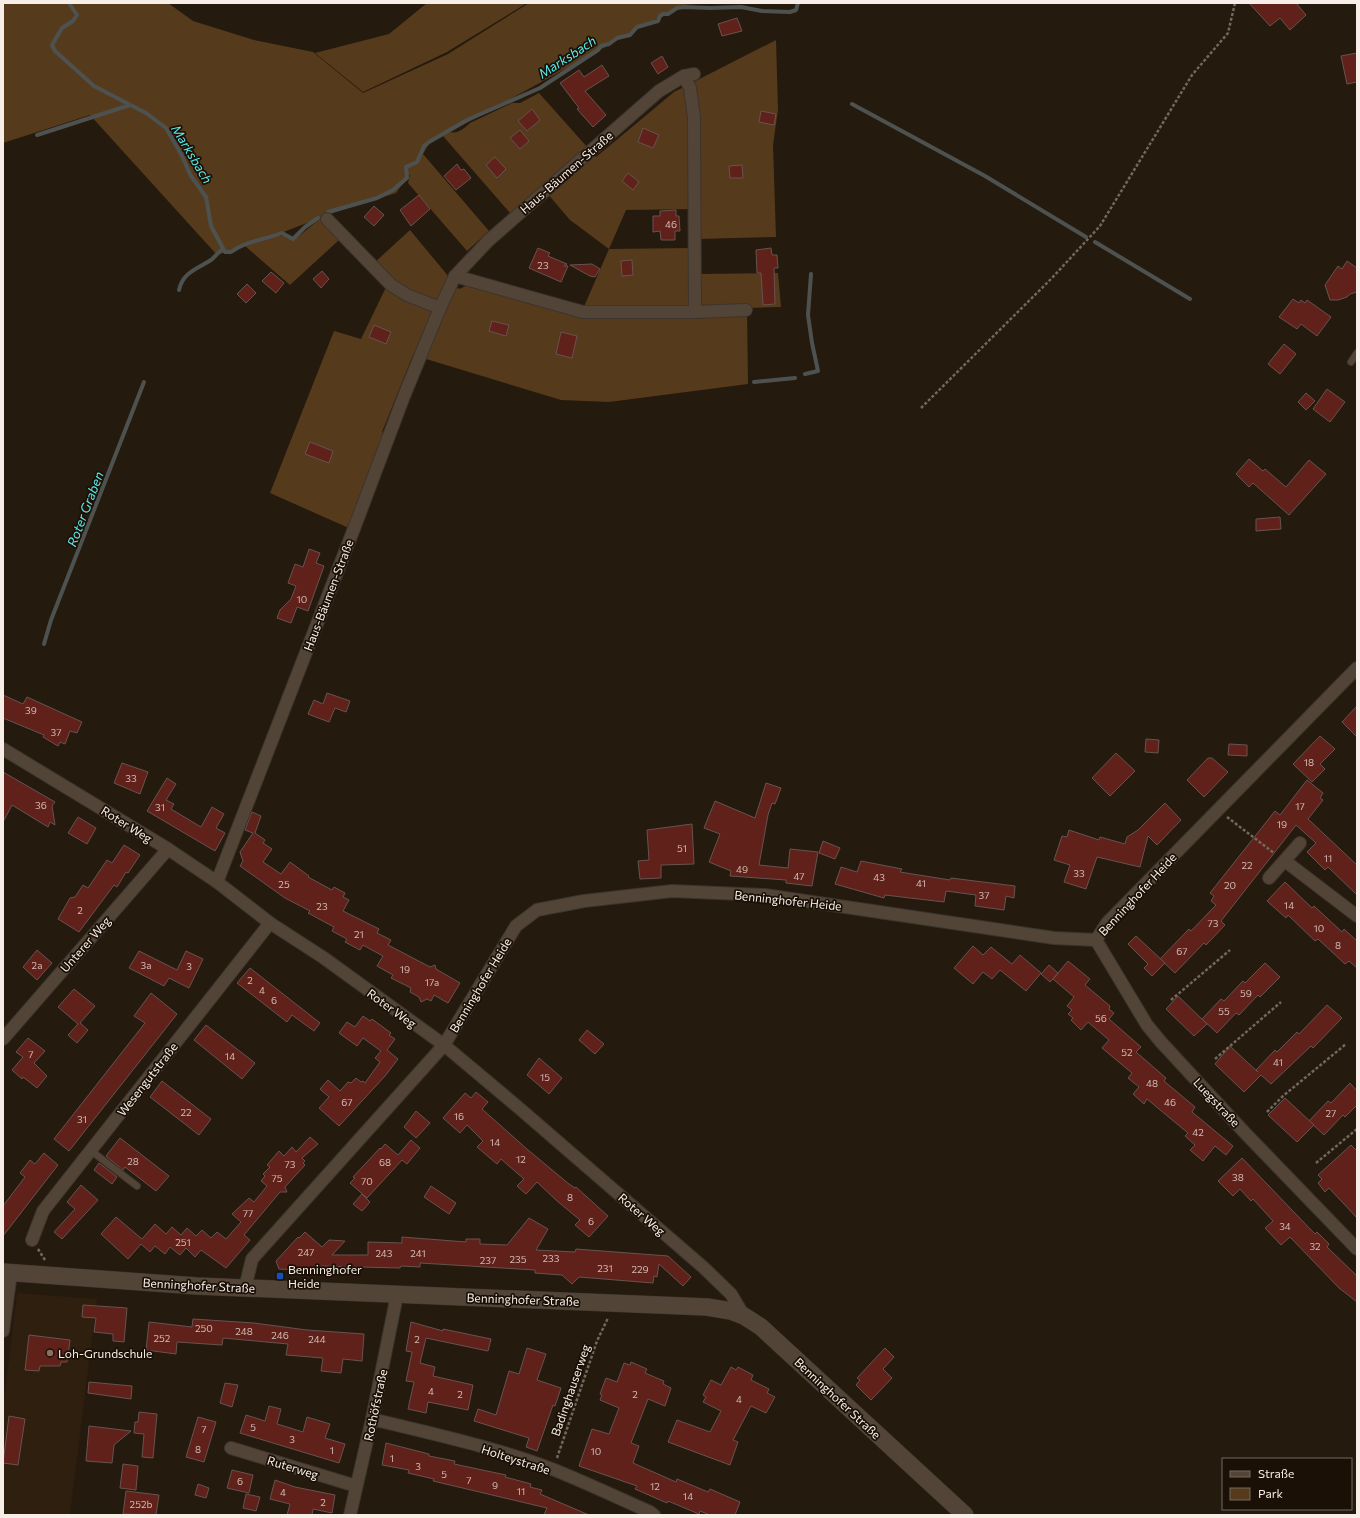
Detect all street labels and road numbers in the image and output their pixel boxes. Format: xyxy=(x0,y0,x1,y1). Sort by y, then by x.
street label: Haus-Bäumen-Straße xyxy=(517,128,615,216)
street label: Haus-Bäumen-Straße xyxy=(300,537,356,653)
street label: Roter Weg xyxy=(99,803,155,845)
street label: Benninghofer Heide xyxy=(1095,850,1179,938)
street label: Benninghofer Heide xyxy=(734,887,842,913)
street label: Unterer Weg xyxy=(57,913,113,975)
street label: Benninghofer Heide xyxy=(446,935,514,1035)
street label: Roter Weg xyxy=(365,986,420,1031)
street label: Wesengutstraße xyxy=(114,1039,180,1119)
street label: Luegstraße xyxy=(1191,1075,1243,1129)
street label: Roter Weg xyxy=(616,1190,669,1238)
street label: Benninghofer Straße xyxy=(142,1275,256,1295)
street label: Benninghofer Straße xyxy=(467,1290,579,1308)
street label: Badinghauserweg xyxy=(548,1342,592,1438)
street label: Benninghofer Straße xyxy=(792,1355,884,1441)
street label: Rothöfstraße xyxy=(361,1368,389,1442)
street label: Holteystraße xyxy=(480,1441,552,1477)
street label: Ruterweg xyxy=(266,1453,321,1482)

